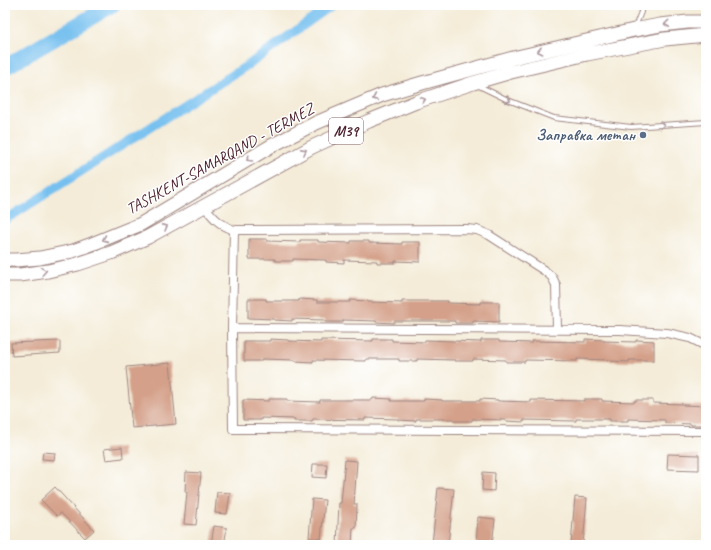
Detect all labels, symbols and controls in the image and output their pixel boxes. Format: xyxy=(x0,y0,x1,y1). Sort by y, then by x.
one-way arrow xyxy=(664,20,670,29)
one-way arrow xyxy=(537,47,543,55)
one-way arrow xyxy=(371,94,378,102)
one-way arrow xyxy=(504,95,512,103)
one-way arrow xyxy=(419,96,426,104)
street label: TASHKENT-SAMARQAND - TERMEZ xyxy=(123,98,320,219)
road number: M39 xyxy=(329,118,363,144)
one-way arrow xyxy=(659,121,665,130)
place label: Заправка метан xyxy=(536,125,636,145)
marker: Заправка метан xyxy=(638,130,648,140)
one-way arrow xyxy=(300,149,307,156)
one-way arrow xyxy=(246,155,253,162)
one-way arrow xyxy=(161,225,168,232)
one-way arrow xyxy=(101,234,109,242)
one-way arrow xyxy=(41,268,47,276)

